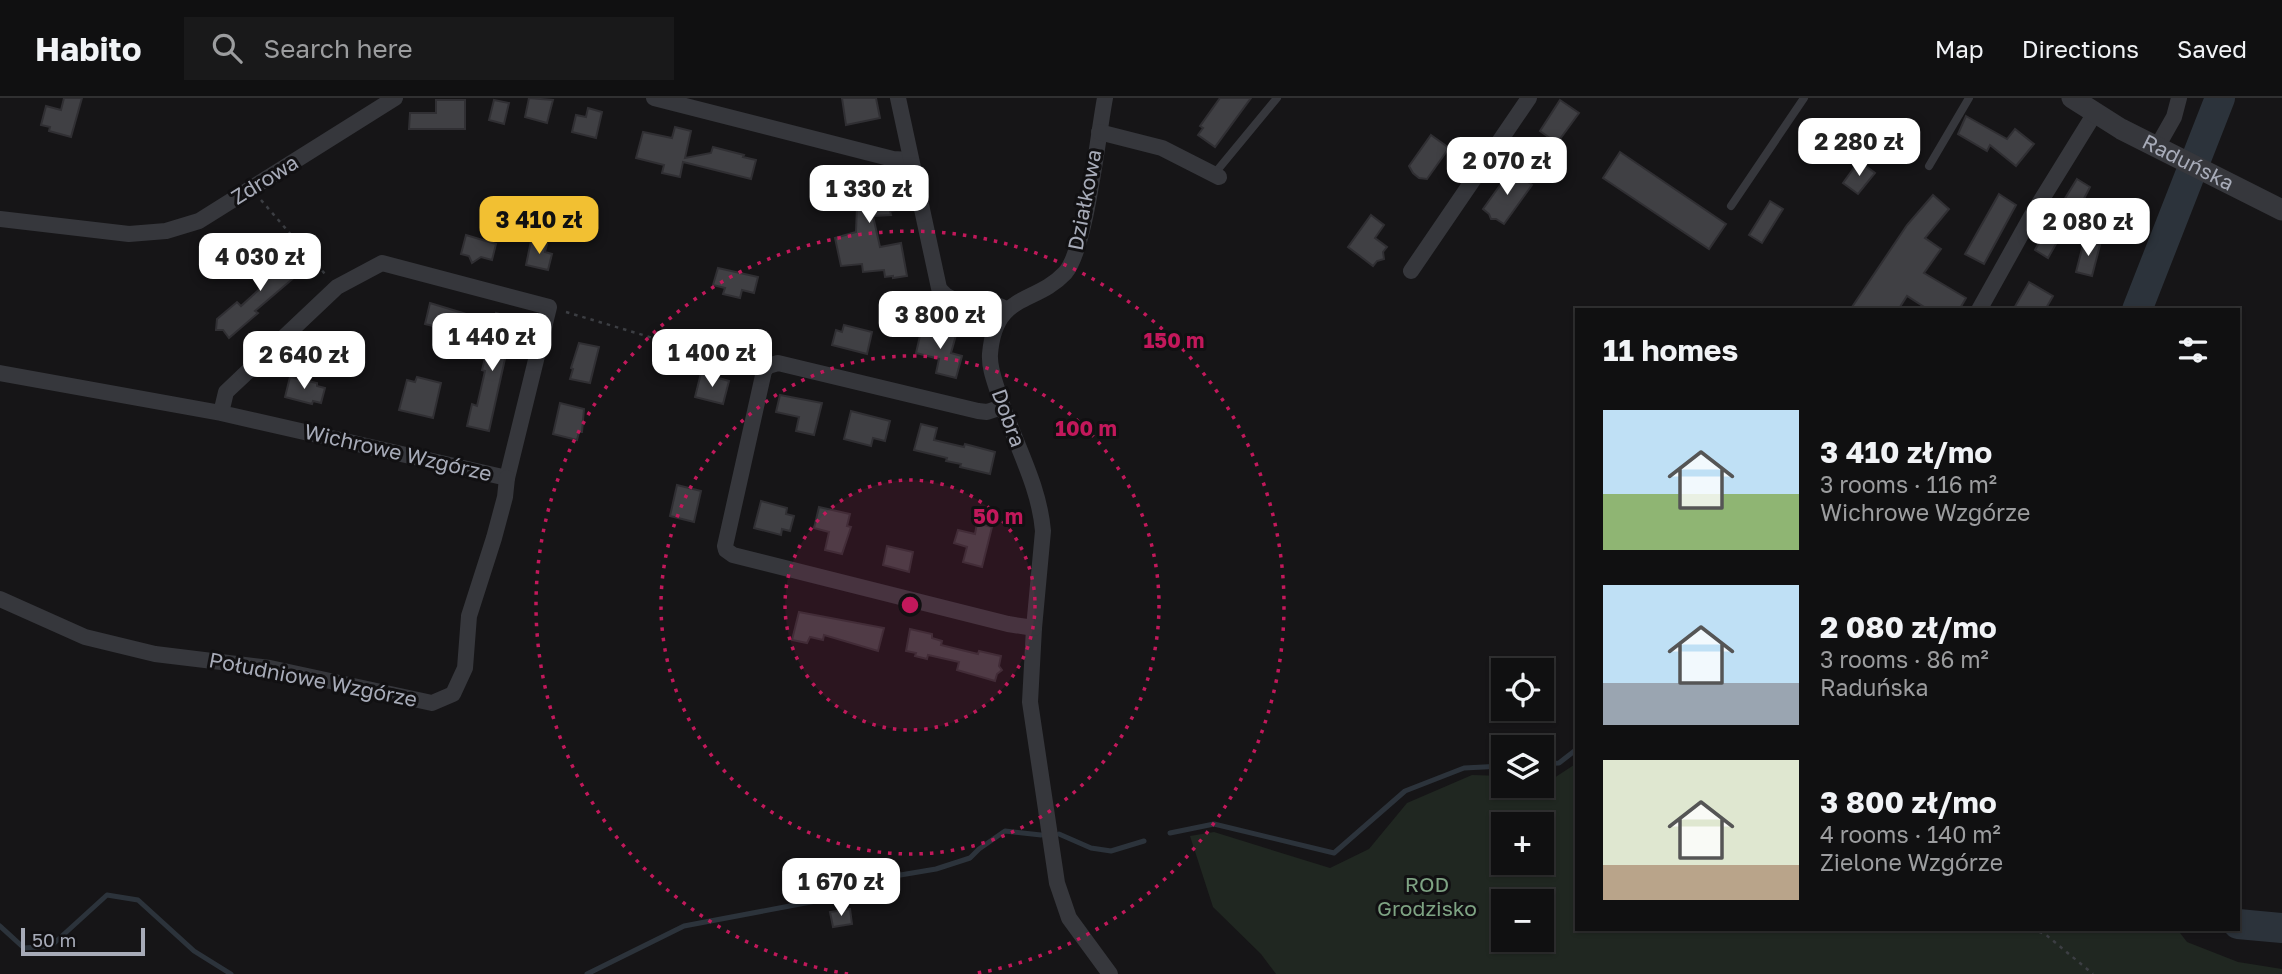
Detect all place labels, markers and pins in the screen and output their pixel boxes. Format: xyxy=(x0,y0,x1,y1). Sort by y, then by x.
pin: 2 280 zł xyxy=(1787,118,1931,178)
pin: 2 070 zł xyxy=(1435,138,1579,197)
pin: 1 330 zł xyxy=(797,166,941,225)
pin: 3 410 zł xyxy=(467,197,611,256)
pin: 2 080 zł xyxy=(2016,198,2160,258)
pin: 4 030 zł xyxy=(188,234,332,293)
pin: 3 800 zł xyxy=(868,292,1012,351)
pin: 1 440 zł xyxy=(420,314,564,373)
pin: 1 400 zł xyxy=(640,330,784,389)
pin: 2 640 zł xyxy=(232,331,376,391)
centre of rings xyxy=(898,593,922,617)
pin: 1 670 zł xyxy=(769,858,913,918)

